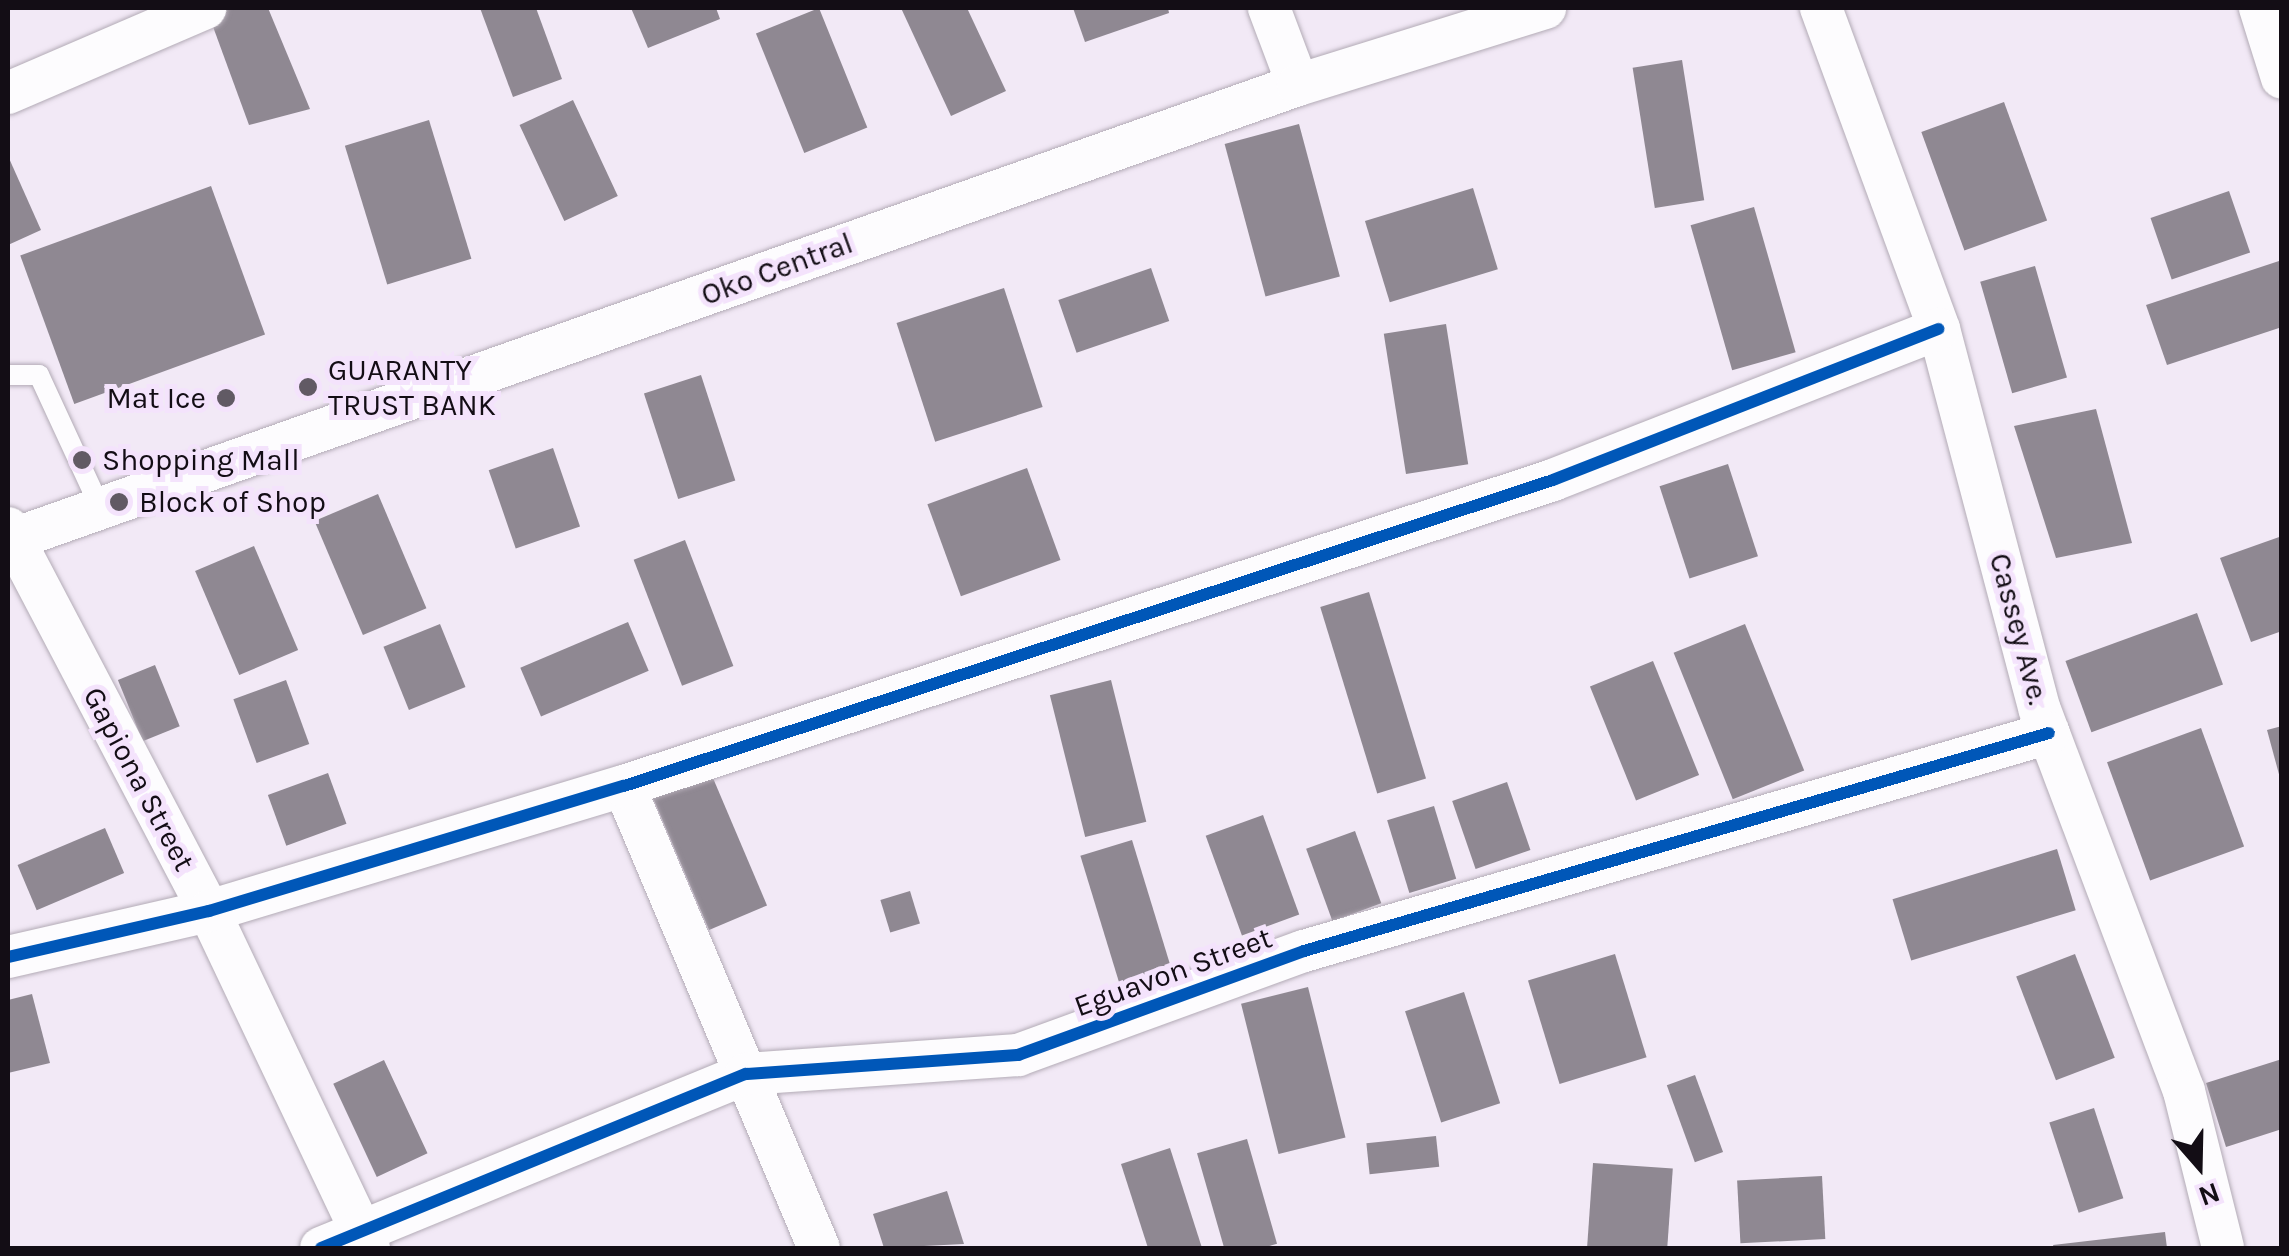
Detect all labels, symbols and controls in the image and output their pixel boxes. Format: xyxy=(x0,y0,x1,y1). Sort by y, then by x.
street label: Oko Central xyxy=(696,225,858,313)
place label: GUARANTY TRUST BANK xyxy=(328,352,496,422)
marker: GUARANTY TRUST BANK xyxy=(297,376,319,398)
place label: Mat Ice xyxy=(106,380,206,416)
marker: Mat Ice xyxy=(215,387,237,409)
place label: Shopping Mall xyxy=(102,442,300,478)
marker: Shopping Mall xyxy=(71,449,93,471)
place label: Block of Shop xyxy=(139,484,326,520)
marker: Block of Shop xyxy=(108,491,130,513)
street label: Cassey Ave. xyxy=(1982,549,2056,709)
street label: Gapiona Street xyxy=(76,681,202,877)
street label: Eguavon Street xyxy=(1069,920,1277,1024)
north arrow xyxy=(2149,1116,2249,1216)
text: N xyxy=(2194,1176,2225,1214)

